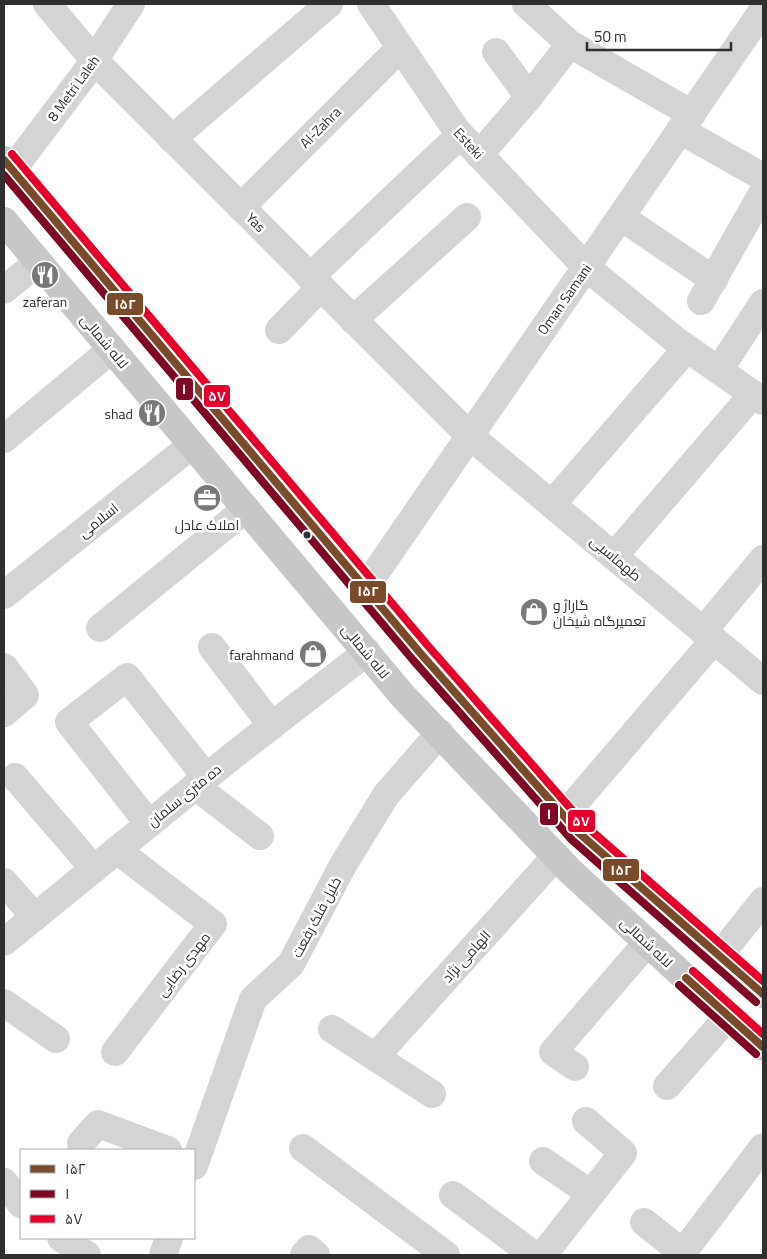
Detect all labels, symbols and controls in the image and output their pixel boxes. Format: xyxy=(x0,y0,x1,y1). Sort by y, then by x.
scale bar xyxy=(587,20,731,52)
text: 50 m xyxy=(594,25,627,48)
street label: 8 Metri Laleh xyxy=(42,51,104,125)
street label: Al-Zahra xyxy=(294,101,346,153)
street label: Esteki xyxy=(449,123,489,163)
street label: Yas xyxy=(241,207,271,237)
street label: Oman Samani xyxy=(532,259,596,339)
restaurant icon: zaferan xyxy=(30,260,60,290)
place label: zaferan xyxy=(23,291,67,312)
line badge: ۱۵۲ xyxy=(106,292,144,316)
text: ۱۵۲ xyxy=(114,293,136,314)
street label: لاله شمالی xyxy=(76,309,134,373)
line badge: ۱ xyxy=(175,377,194,401)
text: ۱ xyxy=(182,378,186,399)
line badge: ۵۷ xyxy=(203,384,231,408)
text: ۵۷ xyxy=(208,385,226,406)
restaurant icon: shad xyxy=(137,398,167,428)
place label: shad xyxy=(105,403,133,424)
office icon: املاک عادل xyxy=(192,483,222,513)
street label: اسلامی xyxy=(73,497,123,543)
place label: املاک عادل xyxy=(175,514,239,535)
unlabelled marker xyxy=(302,530,312,540)
street label: طهماسبی xyxy=(586,530,646,586)
line badge: ۱۵۲ xyxy=(349,580,387,604)
text: ۱۵۲ xyxy=(357,580,379,601)
place label: گاراژ و تعمیرگاه شیخان xyxy=(553,594,646,631)
shop icon: گاراژ و تعمیرگاه شیخان xyxy=(519,597,549,627)
street label: لاله شمالی xyxy=(337,619,395,683)
shop icon: farahmand xyxy=(298,639,328,669)
place label: farahmand xyxy=(229,644,294,665)
street label: ده متری سلمان xyxy=(143,759,225,831)
line badge: ۱ xyxy=(539,802,559,826)
text: ۱ xyxy=(547,803,551,824)
line badge: ۵۷ xyxy=(567,809,596,833)
text: ۵۷ xyxy=(572,810,590,831)
line badge: ۱۵۲ xyxy=(602,858,640,882)
text: ۱۵۲ xyxy=(610,859,632,880)
street label: خلیل فلک رفعت xyxy=(286,873,346,961)
street label: لاله شمالی xyxy=(616,912,678,972)
street label: الهامی نژاد xyxy=(437,925,495,987)
street label: مهدی رضایی xyxy=(151,927,215,1001)
legend xyxy=(20,1149,195,1239)
text: ۱۵۲ xyxy=(65,1157,86,1180)
text: ۱ xyxy=(65,1182,70,1205)
text: ۵۷ xyxy=(65,1207,83,1230)

